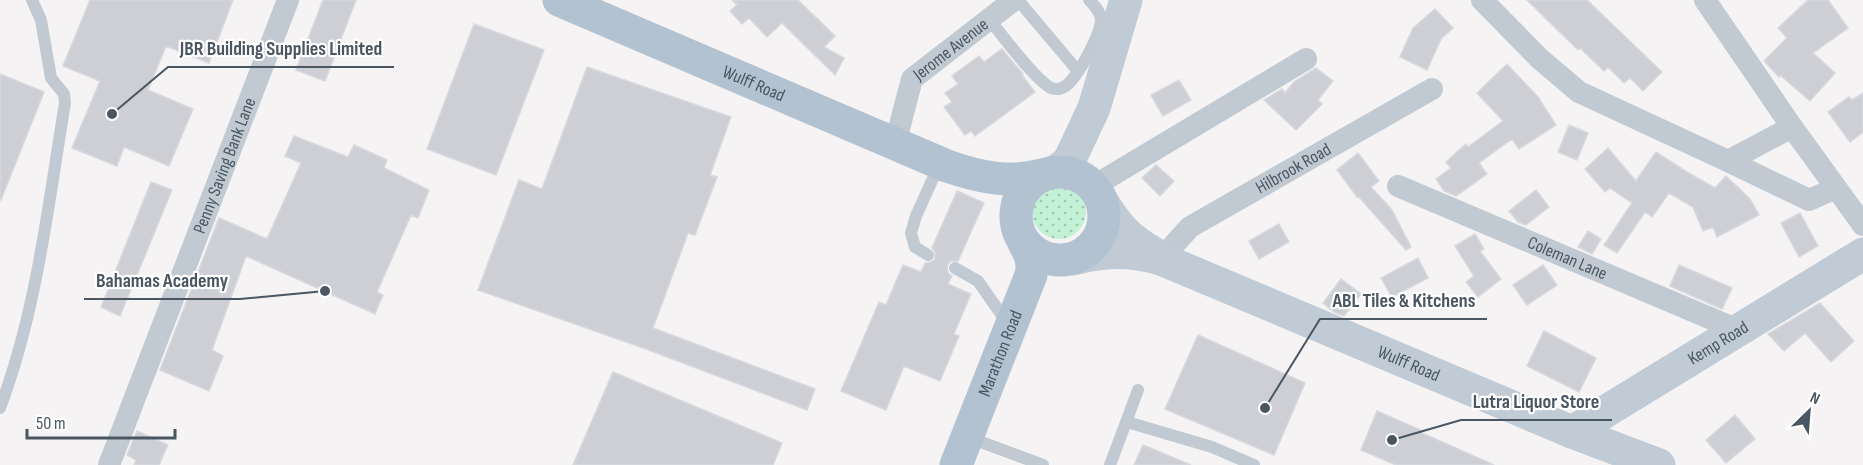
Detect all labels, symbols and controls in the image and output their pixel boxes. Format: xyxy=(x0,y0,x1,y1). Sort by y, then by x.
street label: Jerome Avenue xyxy=(908,14,992,85)
callout: JBR Building Supplies Limited xyxy=(168,29,394,67)
text: JBR Building Supplies Limited xyxy=(179,37,382,61)
street label: Wulff Road xyxy=(720,61,788,106)
street label: Penny Saving Bank Lane xyxy=(189,95,260,236)
street label: Hilbrook Road xyxy=(1252,138,1334,198)
street label: Coleman Lane xyxy=(1525,232,1610,284)
callout: Bahamas Academy xyxy=(84,261,240,299)
text: Bahamas Academy xyxy=(96,269,229,293)
callout: ABL Tiles & Kitchens xyxy=(1320,281,1487,319)
text: ABL Tiles & Kitchens xyxy=(1332,289,1476,313)
street label: Marathon Road xyxy=(974,307,1026,399)
street label: Kemp Road xyxy=(1684,316,1752,369)
street label: Wulff Road xyxy=(1374,341,1443,386)
north arrow xyxy=(1779,381,1839,441)
callout: Lutra Liquor Store xyxy=(1461,382,1612,420)
text: N xyxy=(1807,388,1823,409)
text: Lutra Liquor Store xyxy=(1473,390,1599,414)
scale bar xyxy=(27,402,176,440)
text: 50 m xyxy=(36,413,66,434)

